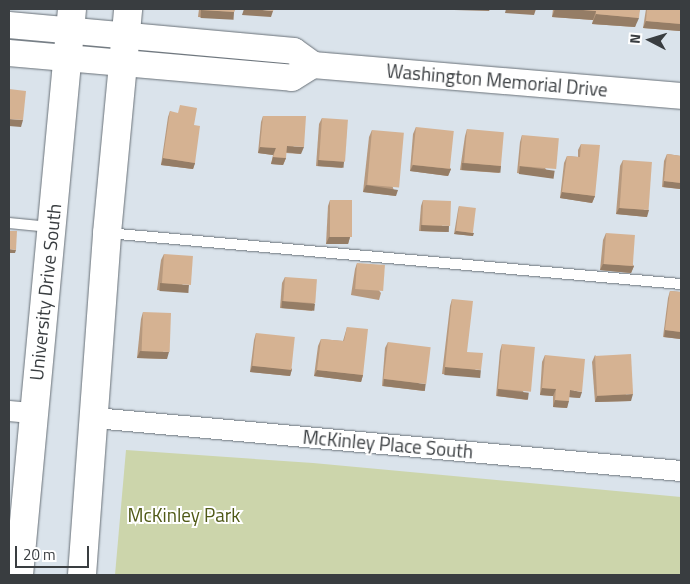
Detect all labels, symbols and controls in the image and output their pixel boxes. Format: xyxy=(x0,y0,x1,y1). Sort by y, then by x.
north arrow xyxy=(625,15,675,65)
text: N xyxy=(624,33,645,44)
street label: Washington Memorial Drive xyxy=(385,59,609,101)
street label: University Drive South xyxy=(24,202,66,382)
street label: McKinley Place South xyxy=(302,425,474,463)
park label: McKinley Park xyxy=(128,504,240,526)
scale bar xyxy=(18,536,91,568)
text: 20 m xyxy=(23,543,56,566)

